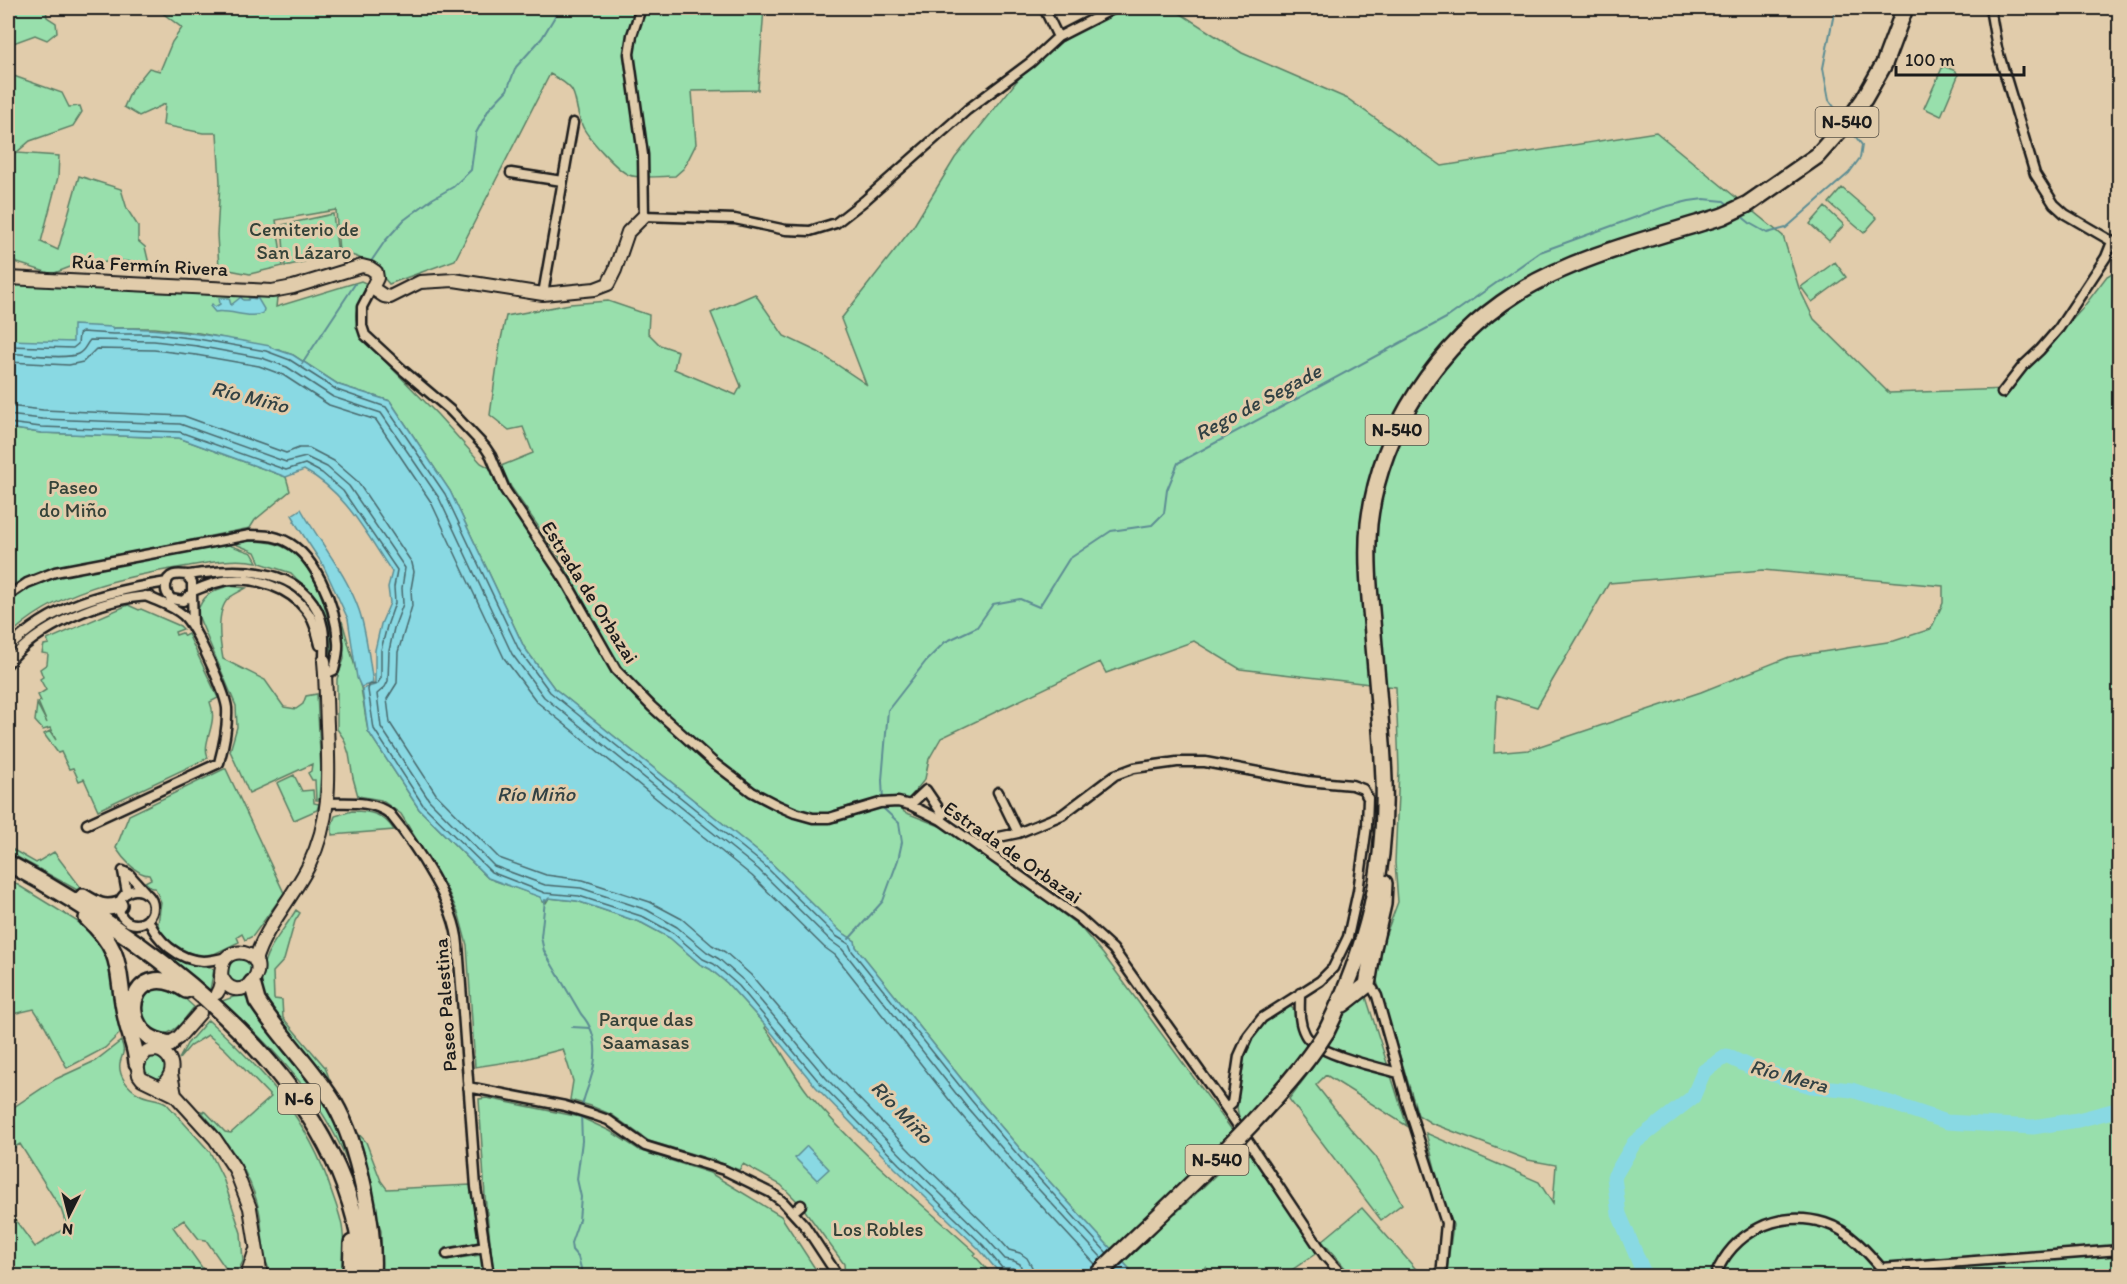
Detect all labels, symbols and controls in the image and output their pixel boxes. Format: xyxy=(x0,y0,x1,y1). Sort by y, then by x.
scale bar xyxy=(1896,39,2024,77)
text: 100 m xyxy=(1905,49,1955,71)
road number: N-540 xyxy=(1816,107,1878,137)
park label: Cemiterio de San Lázaro xyxy=(249,217,359,264)
street label: Rúa Fermín Rivera xyxy=(71,249,230,281)
water label: Rego de Segade xyxy=(1190,357,1326,445)
water label: Río Miño xyxy=(209,375,292,418)
road number: N-540 xyxy=(1366,415,1428,445)
park label: Paseo do Miño xyxy=(39,475,107,522)
street label: Estrada de Orbazai xyxy=(537,516,643,668)
water label: Río Miño xyxy=(497,781,577,806)
street label: Estrada de Orbazai xyxy=(939,795,1087,909)
street label: Paseo Palestina xyxy=(428,937,462,1073)
park label: Parque das Saamasas xyxy=(599,1007,693,1054)
water label: Río Mera xyxy=(1747,1053,1831,1098)
water label: Río Miño xyxy=(866,1075,940,1149)
road number: N-6 xyxy=(278,1084,320,1114)
road number: N-540 xyxy=(1186,1145,1248,1175)
north arrow xyxy=(39,1185,99,1245)
park label: Los Robles xyxy=(833,1217,924,1241)
text: N xyxy=(61,1219,74,1239)

